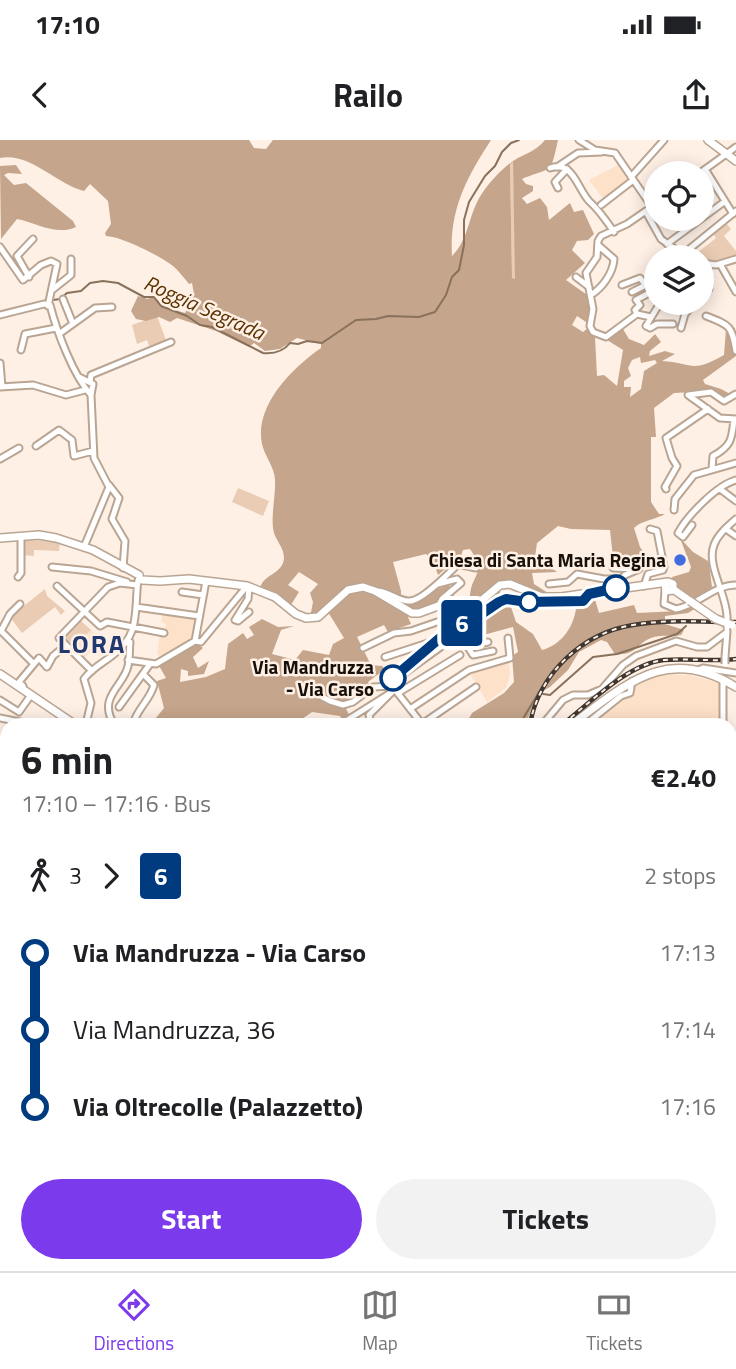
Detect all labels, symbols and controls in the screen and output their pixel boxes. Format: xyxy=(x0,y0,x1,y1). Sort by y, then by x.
text: 17:10 xyxy=(35,5,100,44)
text: Railo xyxy=(333,71,403,119)
icon: back xyxy=(21,76,59,114)
icon: share xyxy=(677,76,715,114)
map controls xyxy=(644,161,714,315)
button: locate xyxy=(644,161,714,231)
button: layers xyxy=(644,245,714,315)
water label: Roggia Segrada xyxy=(139,266,271,349)
place label: Chiesa di Santa Maria Regina xyxy=(428,545,666,574)
marker: Chiesa di Santa Maria Regina xyxy=(672,552,688,568)
unlabelled marker xyxy=(603,575,629,601)
unlabelled marker xyxy=(519,592,539,612)
line badge: 6 xyxy=(439,600,485,646)
text: 6 xyxy=(455,605,469,641)
district label: LORA xyxy=(58,624,126,663)
place label: Via Mandruzza - Via Carso xyxy=(252,652,374,703)
marker: Via Mandruzza - Via Carso xyxy=(380,665,406,691)
text: 6 min xyxy=(21,731,113,789)
text: €2.40 xyxy=(651,758,716,797)
text: 17:10 – 17:16 · Bus xyxy=(21,786,211,821)
icon: walk xyxy=(21,857,59,895)
icon: forward xyxy=(92,857,130,895)
text: 3 xyxy=(69,858,82,893)
text: 6 xyxy=(154,858,167,894)
text: 2 stops xyxy=(644,858,716,893)
text: Via Mandruzza - Via Carso xyxy=(73,933,366,972)
text: 17:13 xyxy=(659,935,716,970)
text: Via Mandruzza, 36 xyxy=(73,1010,275,1049)
text: 17:14 xyxy=(659,1012,716,1047)
text: Via Oltrecolle (Palazzetto) xyxy=(73,1087,363,1126)
text: 17:16 xyxy=(659,1089,716,1124)
button: Start xyxy=(21,1179,362,1259)
button: Tickets xyxy=(376,1179,716,1259)
tab: Directions xyxy=(94,1286,174,1357)
tab: Map xyxy=(361,1286,399,1357)
tab: Tickets xyxy=(586,1286,642,1357)

